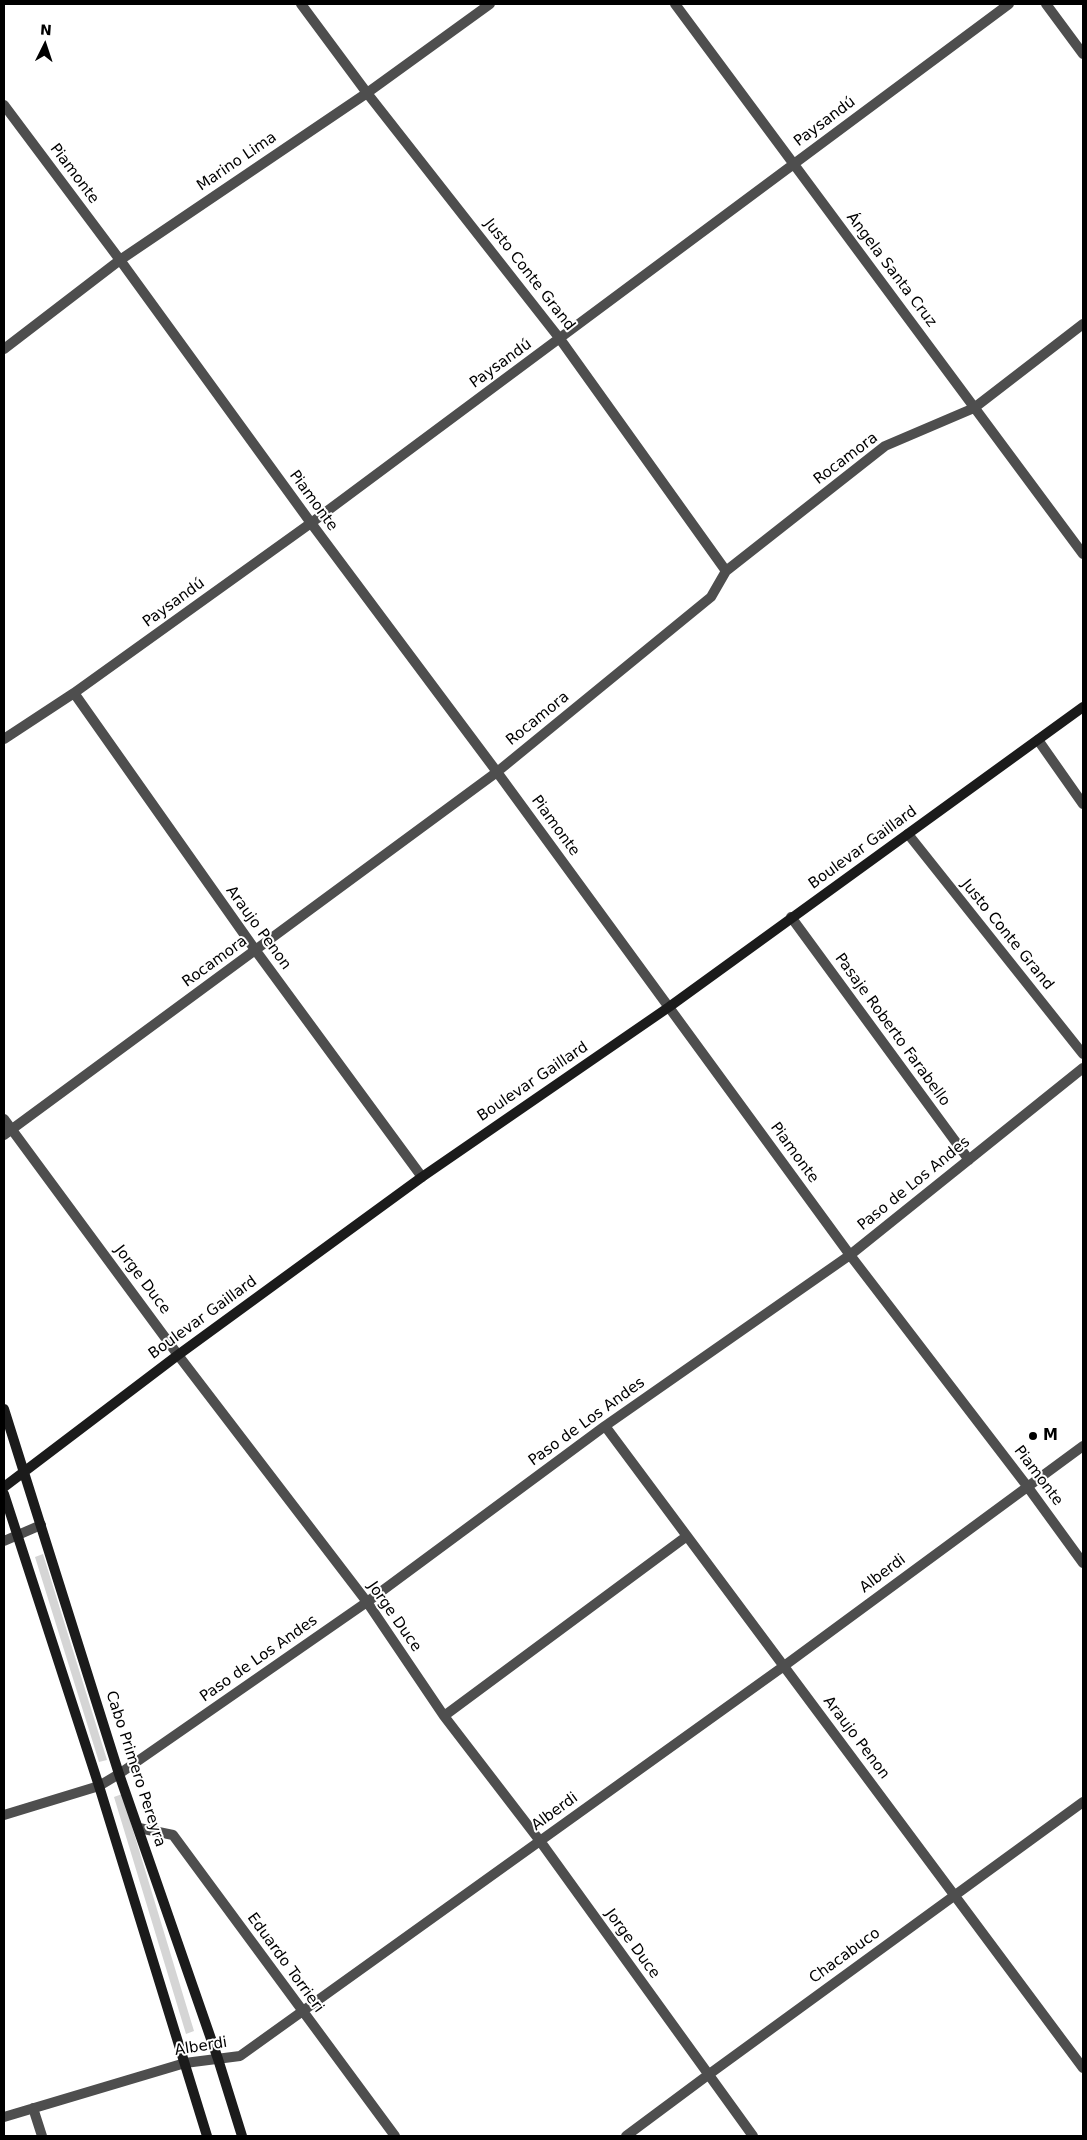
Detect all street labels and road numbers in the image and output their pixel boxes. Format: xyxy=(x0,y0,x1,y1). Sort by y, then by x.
street label: Paysandú xyxy=(791,93,859,151)
street label: Marino Lima xyxy=(194,129,280,195)
street label: Piamonte xyxy=(46,140,102,208)
street label: Ángela Santa Cruz xyxy=(842,209,940,331)
street label: Justo Conte Grand xyxy=(480,216,578,334)
street label: Paysandú xyxy=(467,336,535,392)
street label: Rocamora xyxy=(810,429,882,489)
street label: Piamonte xyxy=(285,467,341,535)
street label: Paysandú xyxy=(140,575,208,631)
street label: Rocamora xyxy=(503,688,573,750)
street label: Piamonte xyxy=(527,792,583,860)
street label: Boulevar Gaillard xyxy=(805,803,921,893)
street label: Justo Conte Grand xyxy=(957,876,1057,994)
street label: Araujo Penon xyxy=(222,883,294,973)
street label: Rocamora xyxy=(179,933,251,991)
street label: Pasaje Roberto Farabello xyxy=(831,950,953,1110)
street label: Boulevar Gaillard xyxy=(474,1038,592,1126)
street label: Piamonte xyxy=(766,1119,822,1187)
street label: Paso de Los Andes xyxy=(854,1133,974,1235)
street label: Jorge Duce xyxy=(110,1242,174,1318)
street label: Boulevar Gaillard xyxy=(145,1273,261,1363)
street label: Paso de Los Andes xyxy=(525,1374,649,1470)
street label: Piamonte xyxy=(1010,1442,1066,1510)
street label: Alberdi xyxy=(857,1551,909,1597)
street label: Jorge Duce xyxy=(363,1578,425,1656)
street label: Paso de Los Andes xyxy=(197,1612,321,1706)
street label: Cabo Primero Pereyra xyxy=(101,1689,169,1849)
street label: Araujo Penon xyxy=(819,1693,893,1783)
street label: Alberdi xyxy=(528,1789,582,1835)
street label: Jorge Duce xyxy=(601,1906,663,1982)
street label: Eduardo Torrieri xyxy=(243,1910,327,2016)
street label: Chacabuco xyxy=(806,1924,884,1988)
street label: Alberdi xyxy=(174,2034,228,2060)

